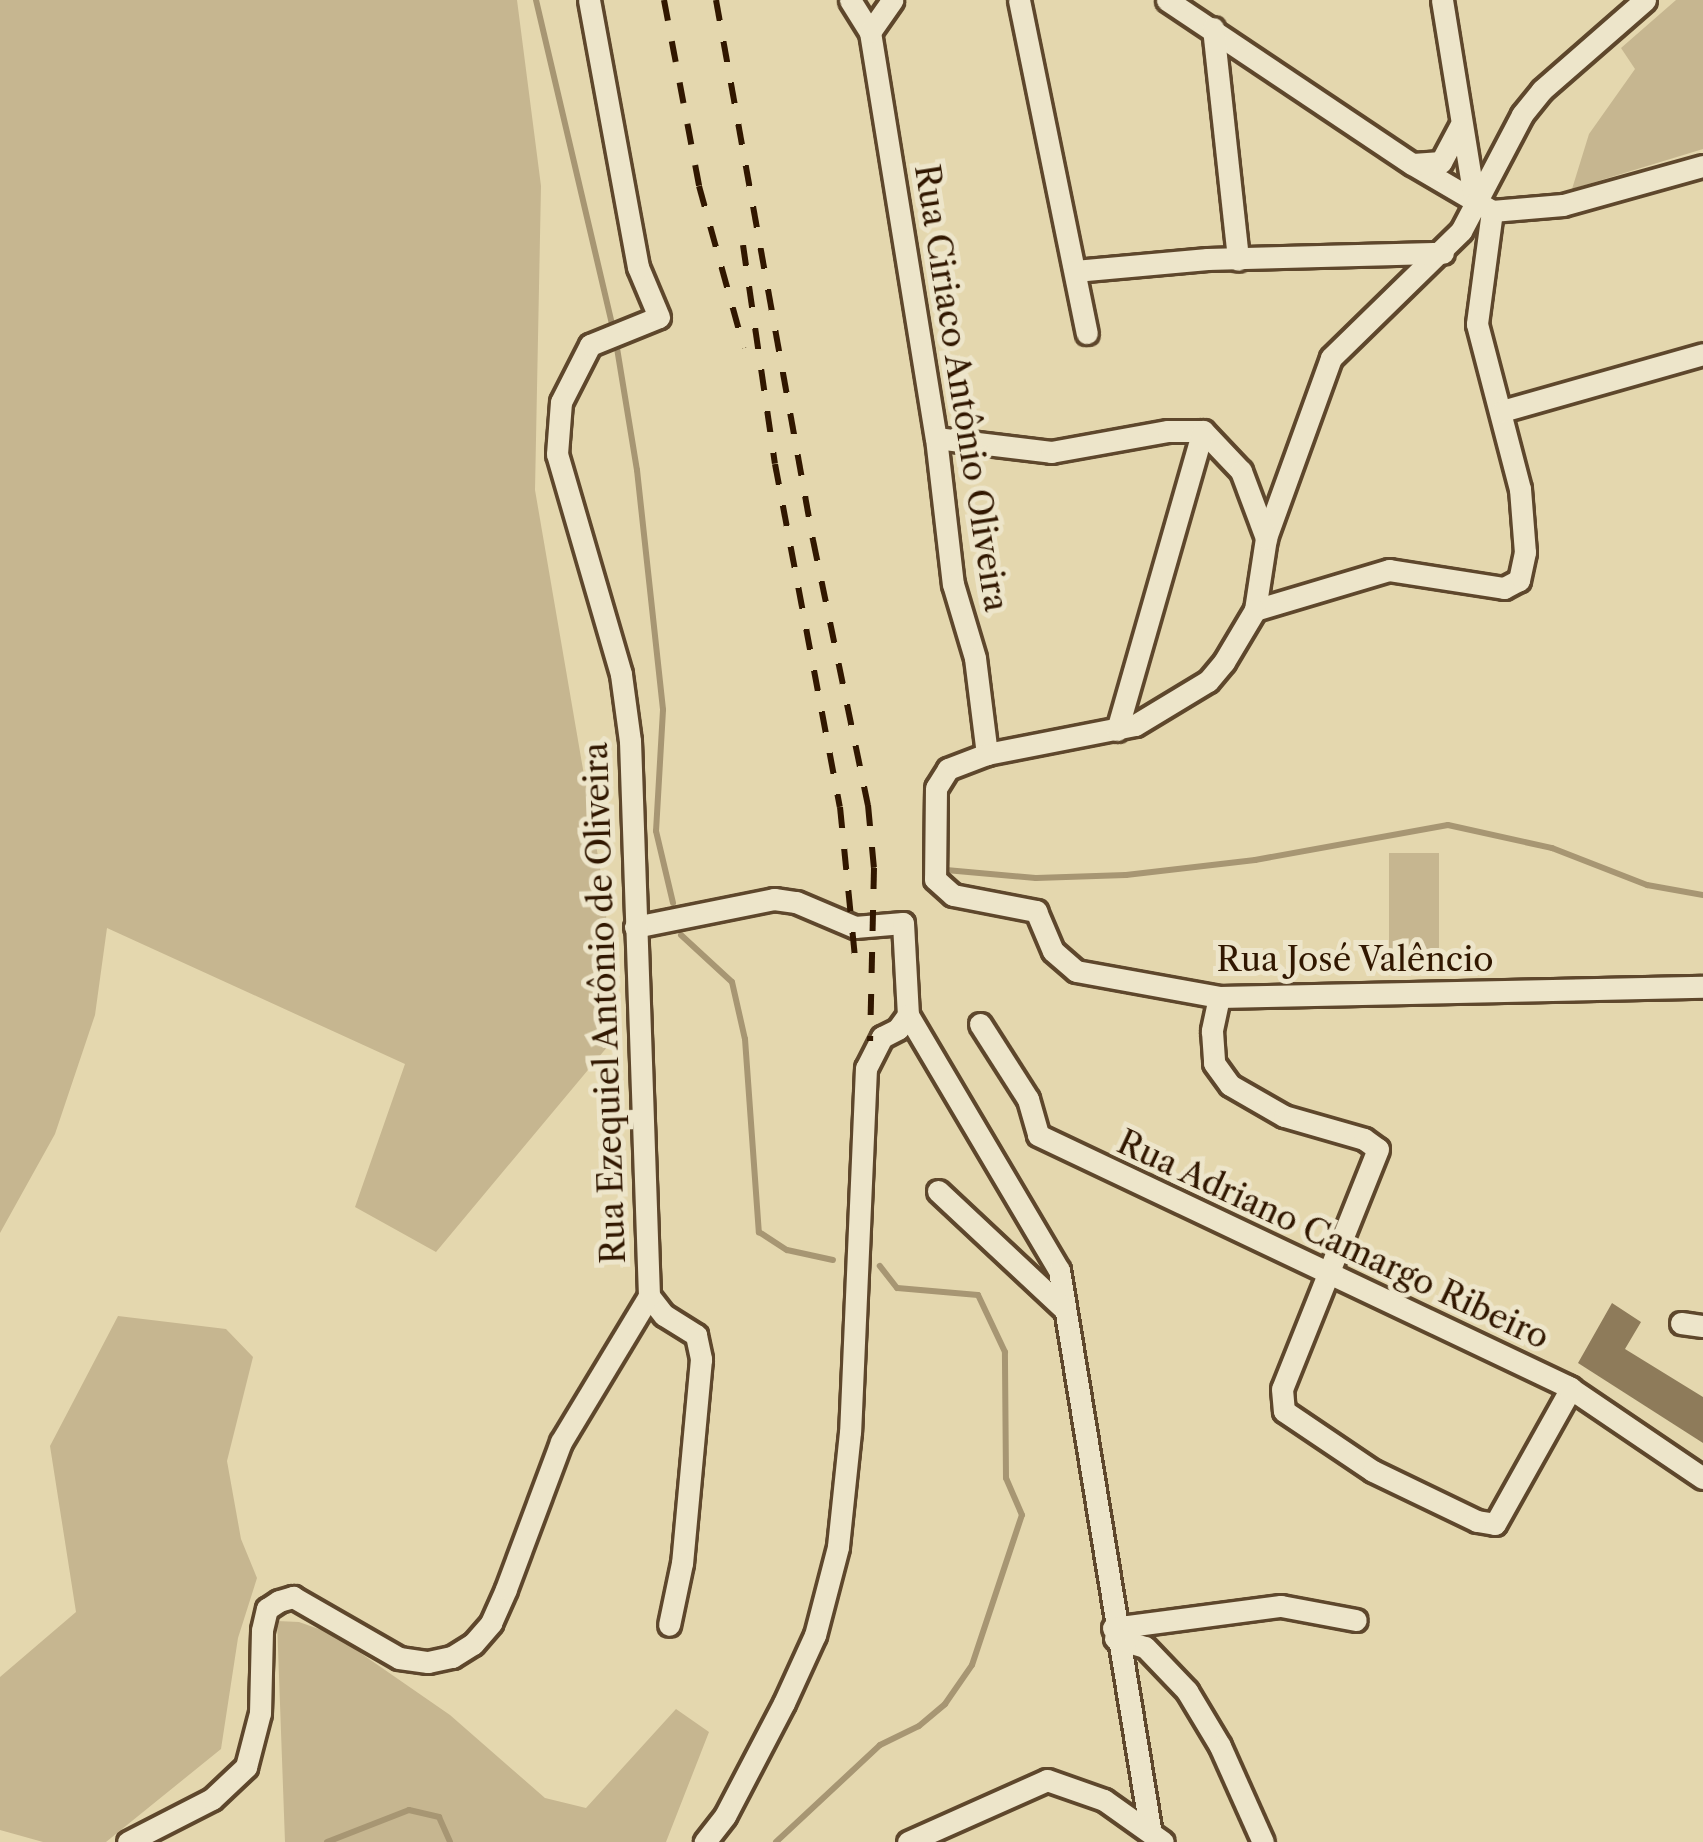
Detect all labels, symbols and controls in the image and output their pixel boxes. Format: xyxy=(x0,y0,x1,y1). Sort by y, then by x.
street label: Rua Ciriaco Antônio Oliveira xyxy=(906,161,1016,615)
street label: Rua Ezequiel Antônio de Oliveira xyxy=(576,741,634,1265)
street label: Rua José Valêncio xyxy=(1216,940,1494,980)
street label: Rua Adriano Camargo Ribeiro xyxy=(1110,1122,1556,1358)

